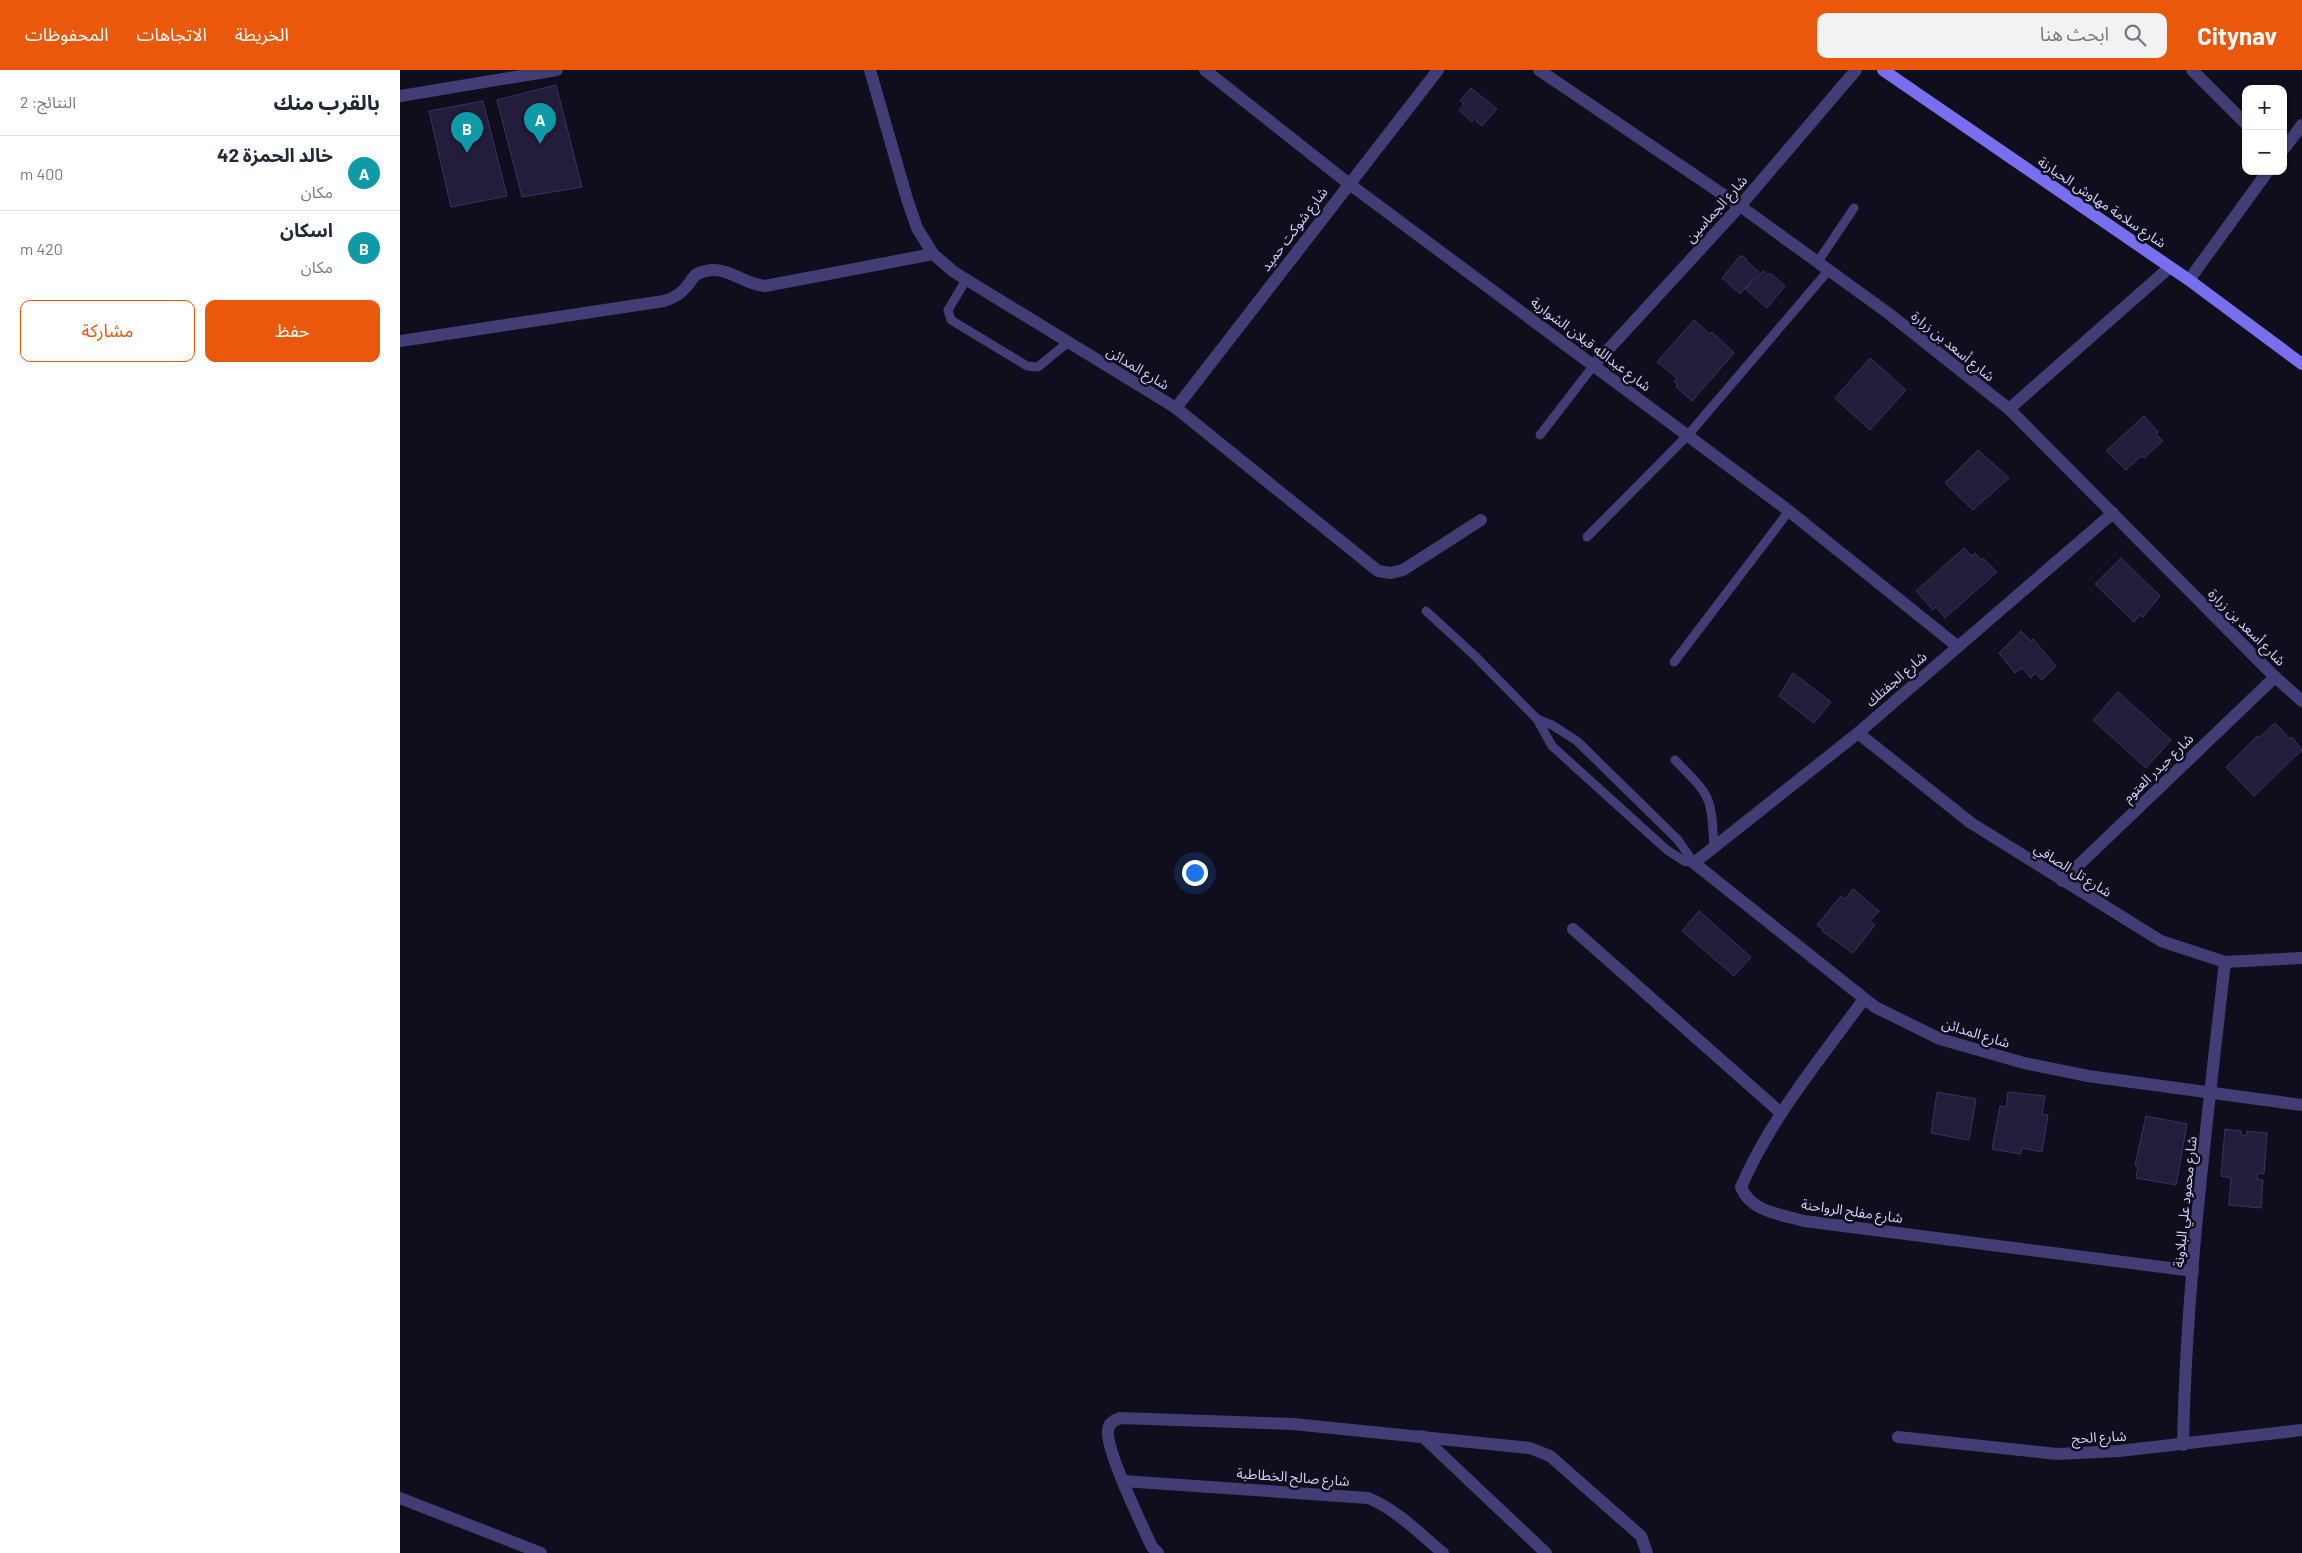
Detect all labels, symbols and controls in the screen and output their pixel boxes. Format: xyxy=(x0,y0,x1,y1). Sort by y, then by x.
search box xyxy=(1817,13,2167,58)
icon: search xyxy=(2121,21,2149,49)
text: Citynav xyxy=(2197,21,2277,50)
text: ابحث هنا xyxy=(2040,22,2109,45)
text: المحفوظات xyxy=(25,23,109,45)
text: الاتجاهات xyxy=(137,23,207,45)
text: الخريطة xyxy=(235,23,289,45)
map controls xyxy=(2242,85,2287,175)
button: + xyxy=(2242,85,2287,130)
text: بالقرب منك xyxy=(273,89,380,114)
text: النتائج: 2 xyxy=(20,92,76,111)
pin: A xyxy=(524,103,556,144)
pin: B xyxy=(451,112,483,153)
button: − xyxy=(2242,130,2287,175)
text: خالد الحمزة 42 xyxy=(217,143,333,166)
street label: شارع سلامة مهاوش الحبارنة xyxy=(2033,152,2170,253)
text: 400 m xyxy=(20,164,63,183)
text: A xyxy=(359,164,369,183)
street label: شارع الجماسين xyxy=(1681,172,1752,248)
text: مكان xyxy=(301,182,333,201)
street label: شارع شوكت حميد xyxy=(1257,183,1333,276)
text: اسكان xyxy=(280,218,333,241)
text: 420 m xyxy=(20,239,63,258)
text: B xyxy=(359,239,369,258)
text: مكان xyxy=(301,257,333,276)
street label: شارع عبدالله قبلان الشواربة xyxy=(1526,293,1655,397)
button: مشاركة xyxy=(20,300,195,362)
button: حفظ xyxy=(205,300,380,362)
street label: شارع أسعد بن زرارة xyxy=(1906,307,1998,387)
street label: شارع المدائن xyxy=(1102,342,1173,395)
street label: شارع أسعد بن زرارة xyxy=(2203,585,2290,671)
street label: شارع الجفتلك xyxy=(1862,648,1932,712)
street label: شارع حيدر العتوم xyxy=(2119,730,2199,808)
street label: شارع تل الصافي xyxy=(2030,839,2115,903)
your location xyxy=(1182,860,1208,886)
street label: شارع المدائن xyxy=(1939,1014,2012,1054)
street label: شارع محمود علي البلاونة xyxy=(2169,1135,2203,1269)
street label: شارع مفلح الرواحنة xyxy=(1800,1195,1904,1229)
street label: شارع الحج xyxy=(2071,1427,2127,1449)
street label: شارع صالح الخطاطبة xyxy=(1236,1464,1350,1492)

